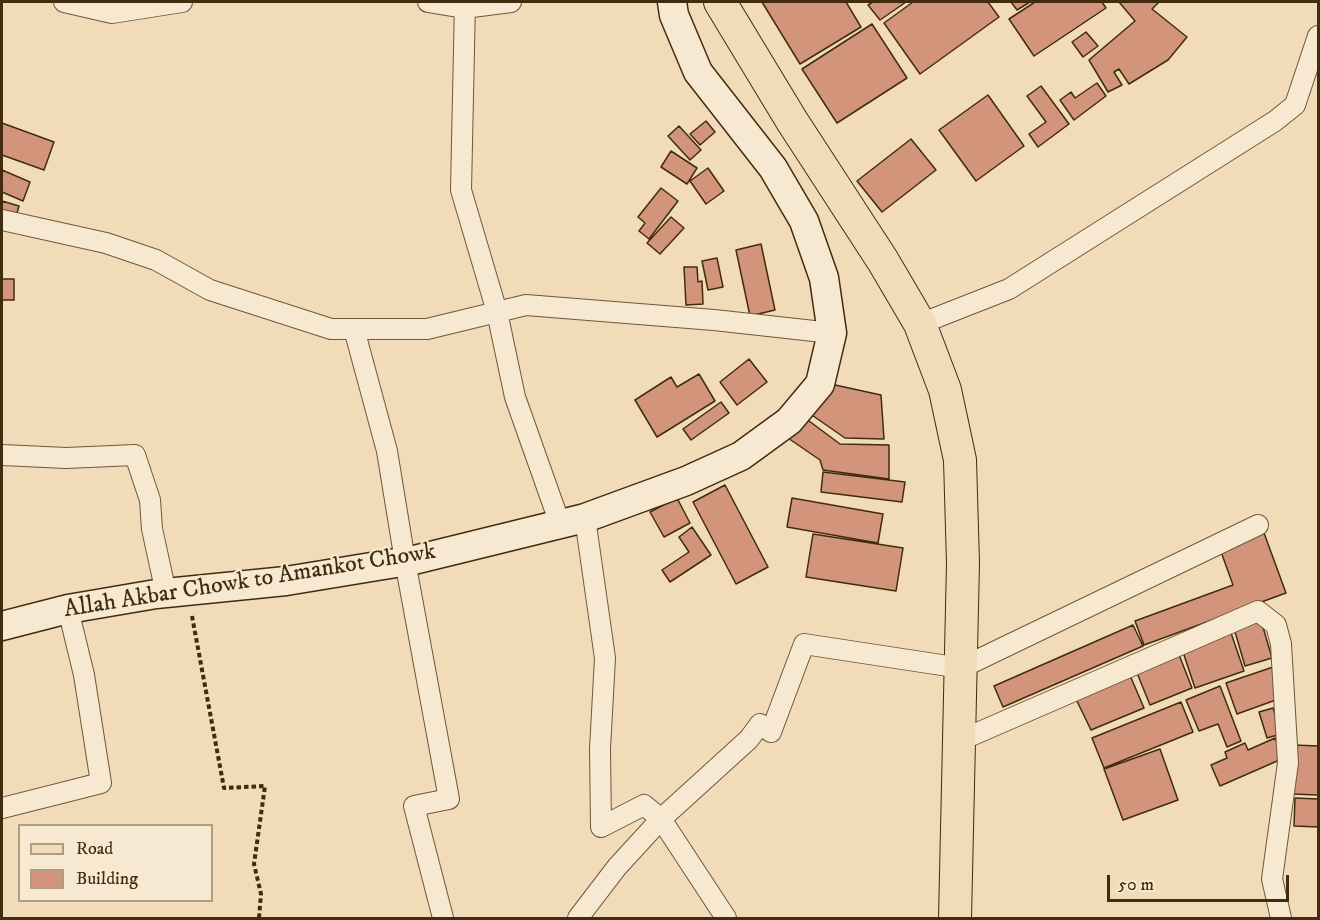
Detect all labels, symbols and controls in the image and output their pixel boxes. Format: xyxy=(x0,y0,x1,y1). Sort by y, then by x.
street label: Allah Akbar Chowk to Amankot Chowk xyxy=(62,538,438,626)
legend xyxy=(18,824,213,902)
text: Road xyxy=(76,838,113,860)
scale bar xyxy=(1110,863,1292,901)
text: Building xyxy=(76,868,138,890)
text: 50 m xyxy=(1118,874,1154,896)

